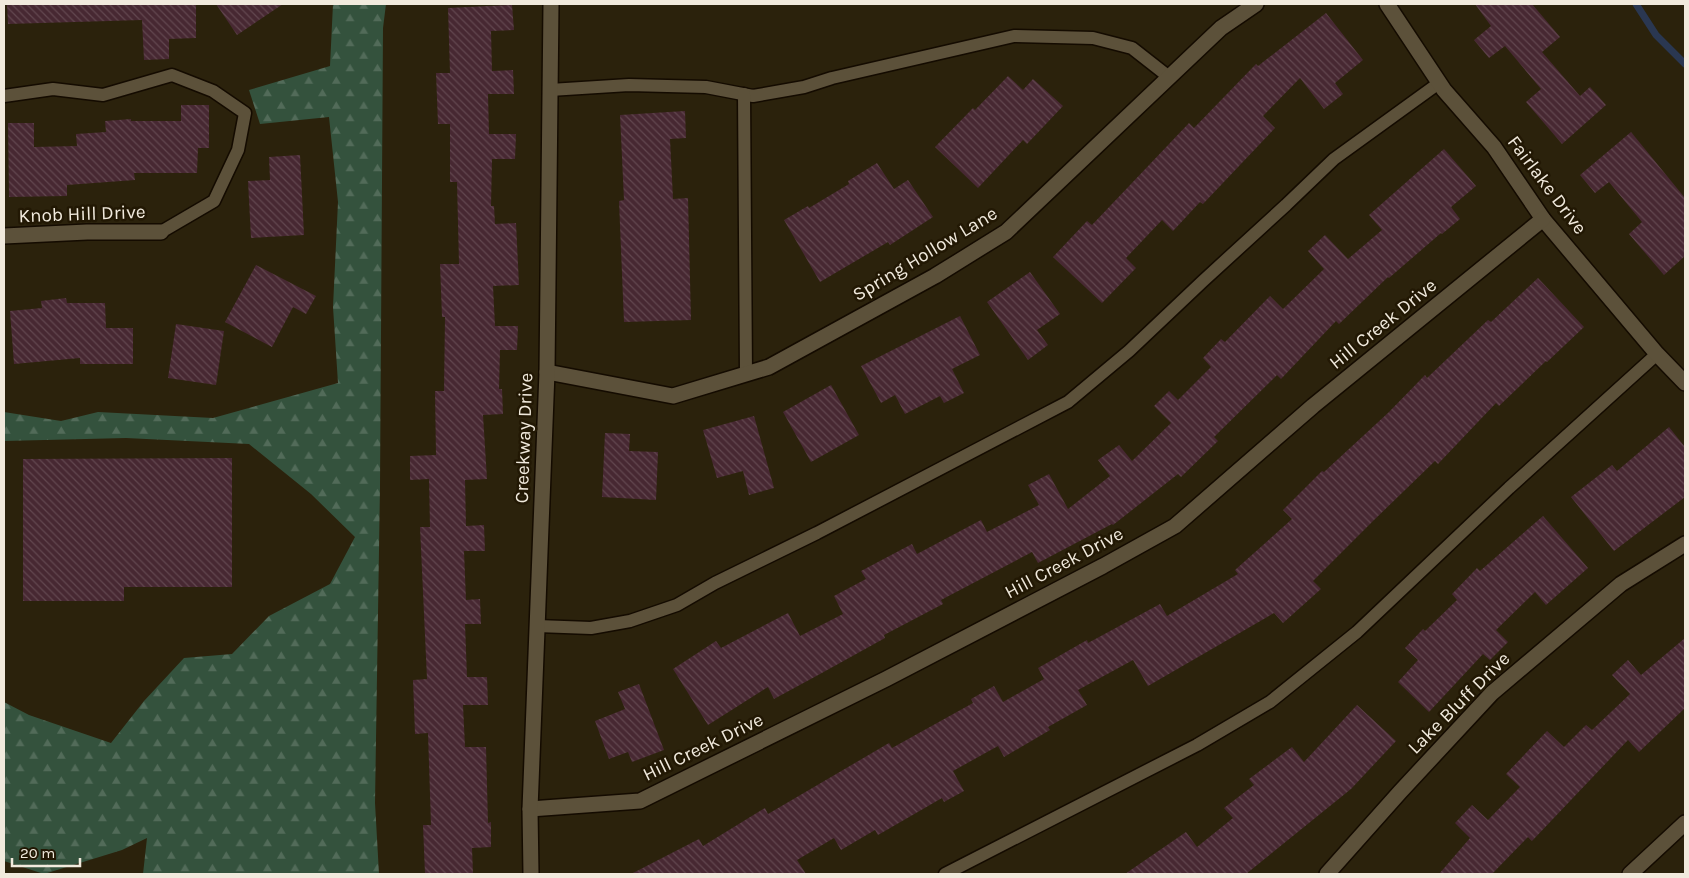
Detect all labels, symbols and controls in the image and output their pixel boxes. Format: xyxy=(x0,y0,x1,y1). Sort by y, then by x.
street label: Fairlake Drive xyxy=(1503,131,1591,239)
street label: Knob Hill Drive xyxy=(18,201,146,227)
street label: Spring Hollow Lane xyxy=(849,202,1001,306)
street label: Hill Creek Drive xyxy=(1325,274,1441,374)
street label: Creekway Drive xyxy=(511,372,537,504)
street label: Hill Creek Drive xyxy=(1001,523,1127,603)
street label: Lake Bluff Drive xyxy=(1404,648,1514,758)
street label: Hill Creek Drive xyxy=(639,708,767,786)
scale bar xyxy=(12,836,80,868)
text: 20 m xyxy=(20,844,55,862)

